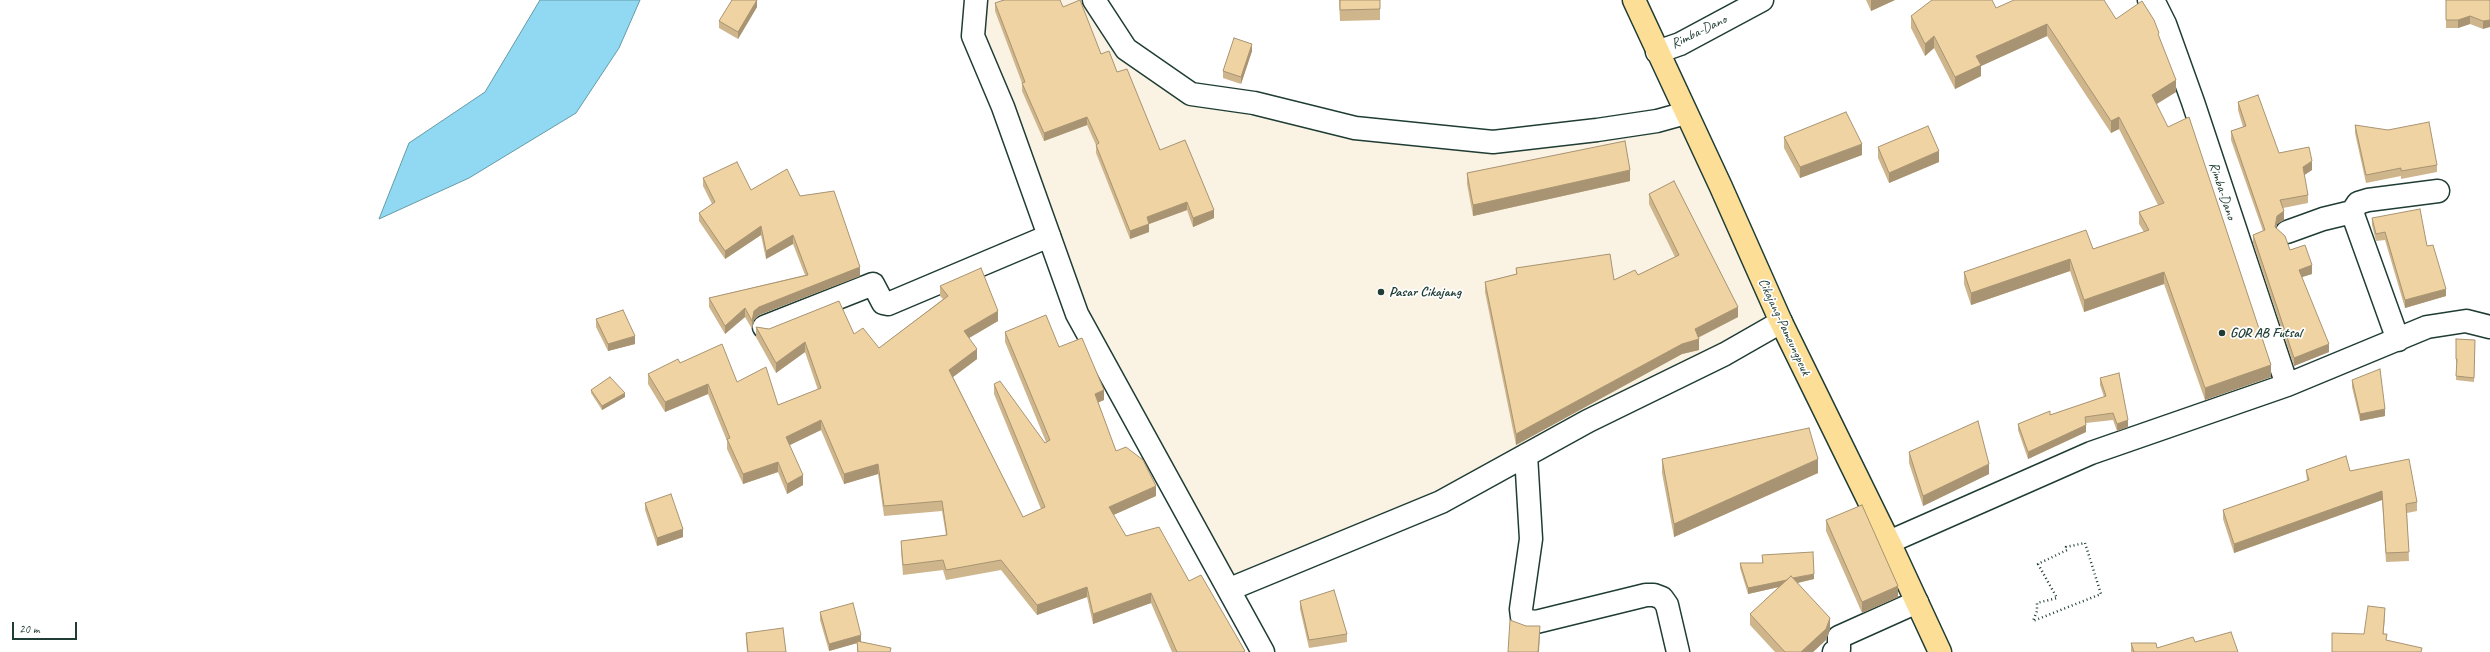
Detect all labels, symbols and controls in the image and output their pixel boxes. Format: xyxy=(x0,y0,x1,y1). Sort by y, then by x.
street label: Rimba-Dano xyxy=(1668,11,1730,53)
street label: Rimba-Dano xyxy=(2205,160,2239,222)
street label: Cikajang-Pameungpeuk xyxy=(1754,276,1814,378)
place label: Pasar Cikajang xyxy=(1389,284,1461,300)
marker: Pasar Cikajang xyxy=(1376,287,1386,297)
place label: GOR AB Futsal xyxy=(2230,325,2302,341)
marker: GOR AB Futsal xyxy=(2217,328,2227,338)
scale bar xyxy=(14,614,79,640)
text: 20 m xyxy=(19,621,39,637)

